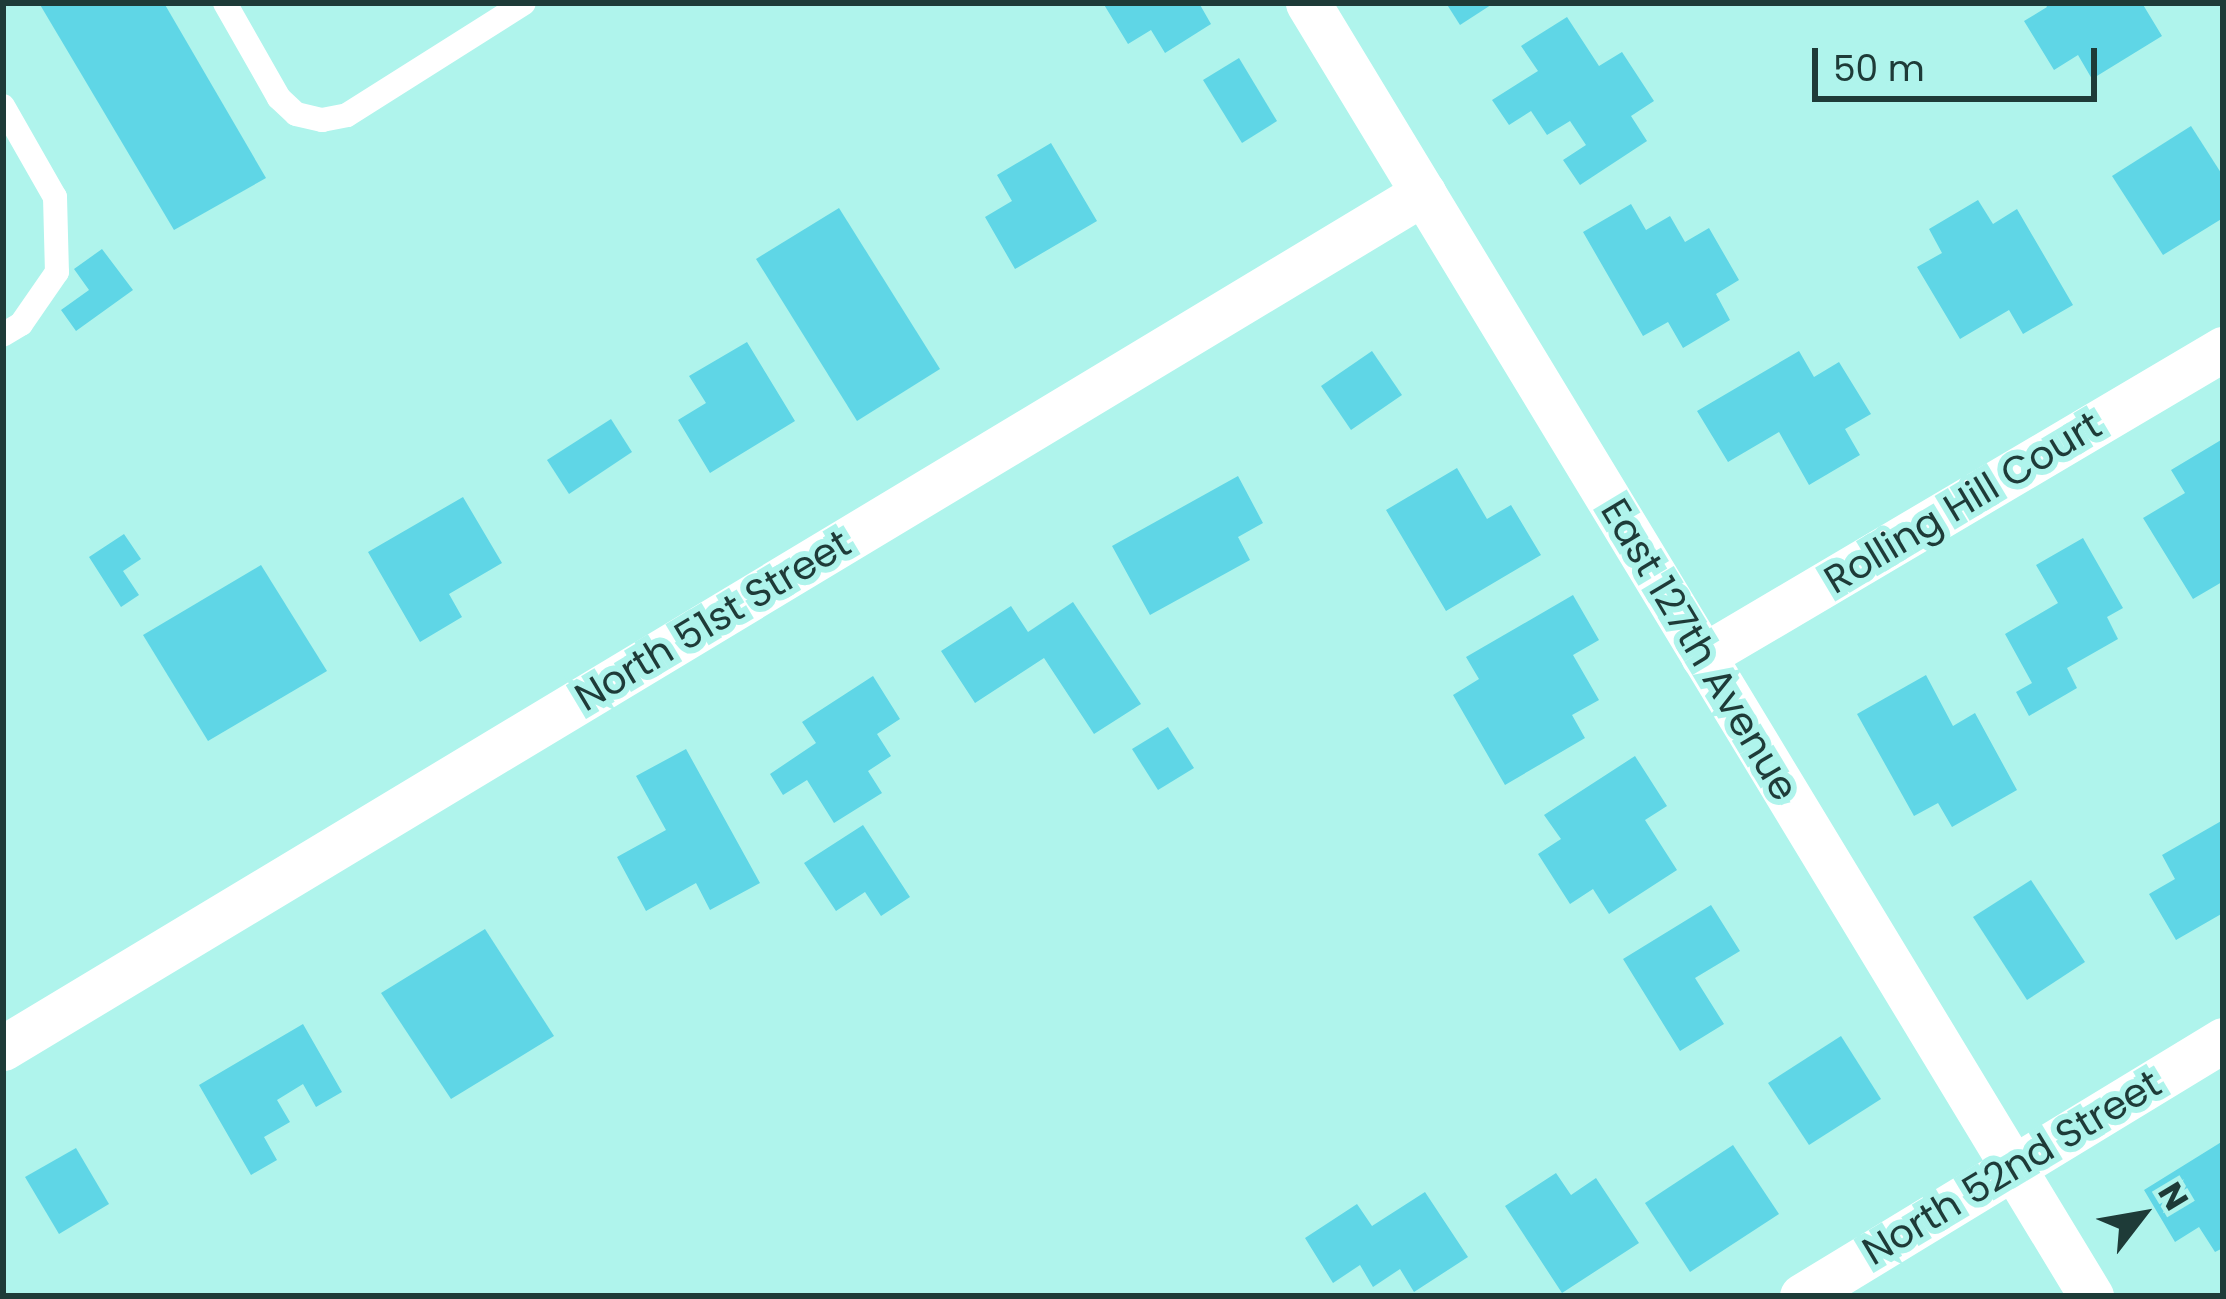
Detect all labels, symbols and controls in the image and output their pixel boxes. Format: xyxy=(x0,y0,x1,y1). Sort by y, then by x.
scale bar xyxy=(1818,24,2103,98)
text: 50 m xyxy=(1833,43,1925,94)
street label: Rolling Hill Court xyxy=(1816,402,2110,604)
street label: East 127th Avenue xyxy=(1590,491,1808,809)
street label: North 51st Street xyxy=(567,520,859,722)
street label: North 52nd Street xyxy=(1855,1061,2169,1275)
north arrow xyxy=(2082,1155,2202,1275)
text: N xyxy=(2147,1173,2200,1219)

